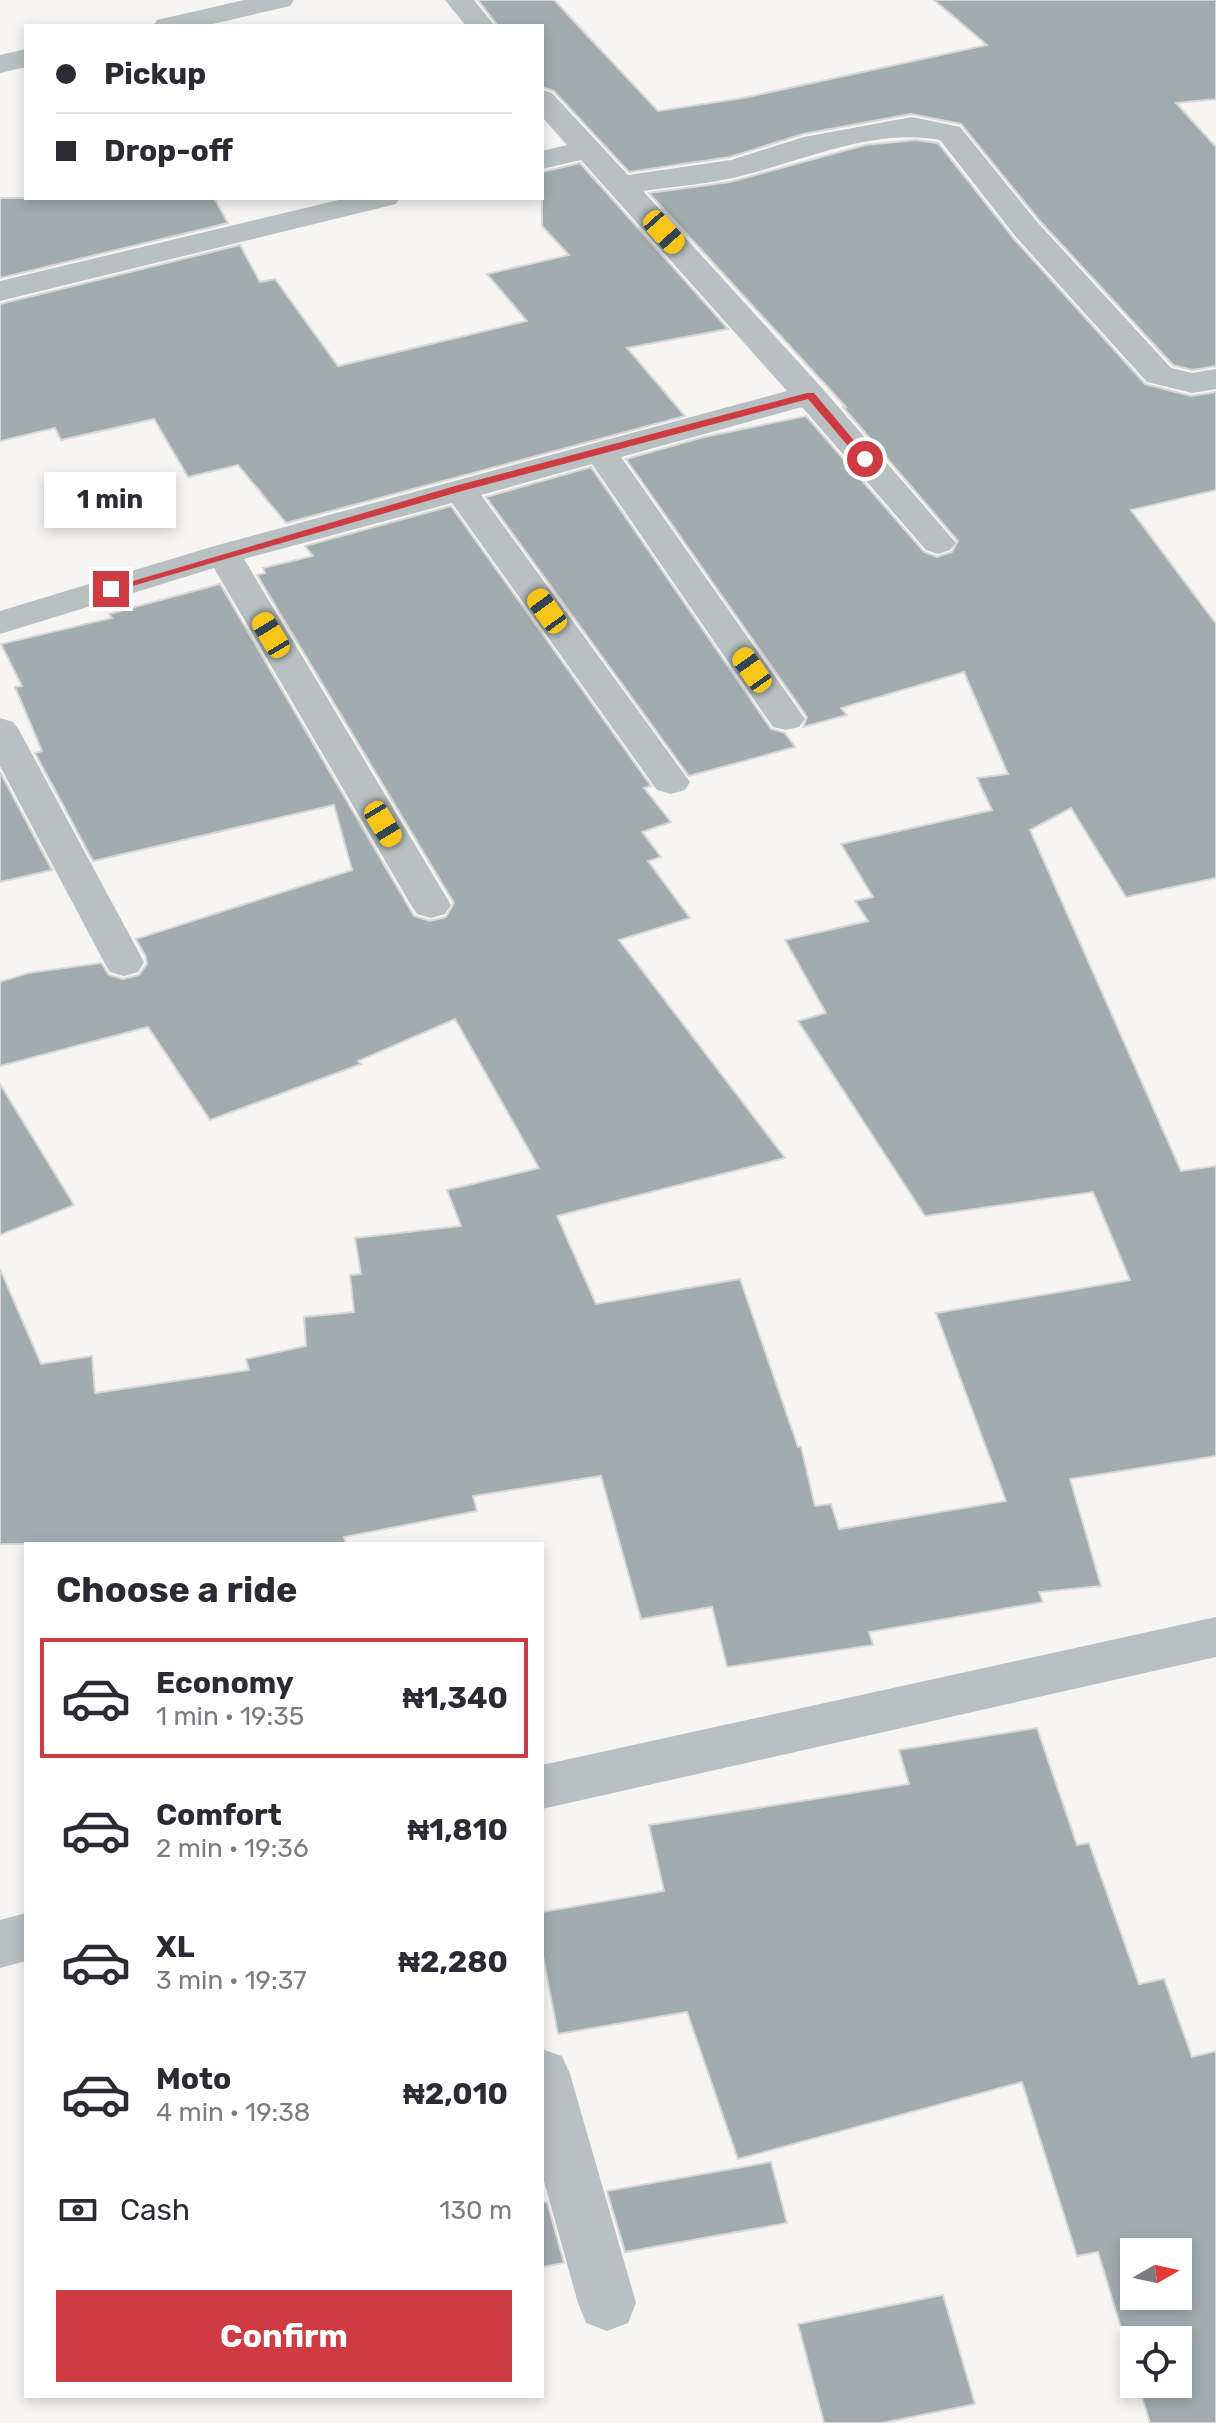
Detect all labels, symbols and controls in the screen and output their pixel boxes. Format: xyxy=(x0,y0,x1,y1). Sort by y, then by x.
text: Pickup xyxy=(104,56,206,92)
text: Drop-off xyxy=(104,133,233,169)
car xyxy=(639,206,689,258)
route start xyxy=(847,441,883,477)
callout: 1 min xyxy=(45,473,177,529)
text: 1 min xyxy=(77,484,143,515)
route end xyxy=(93,571,129,607)
car xyxy=(523,585,571,637)
car xyxy=(248,608,294,662)
car xyxy=(728,643,776,697)
car xyxy=(360,797,406,851)
text: Choose a ride xyxy=(56,1568,297,1611)
icon: car xyxy=(60,1662,132,1734)
text: Economy xyxy=(156,1665,294,1701)
text: ₦1,340 xyxy=(402,1680,508,1716)
text: 1 min · 19:35 xyxy=(156,1701,304,1732)
icon: car xyxy=(60,1794,132,1866)
text: Comfort xyxy=(156,1797,282,1833)
text: ₦1,810 xyxy=(408,1812,508,1848)
text: 2 min · 19:36 xyxy=(156,1833,309,1864)
icon: car xyxy=(60,1926,132,1998)
text: XL xyxy=(156,1929,195,1965)
text: ₦2,280 xyxy=(398,1944,508,1980)
text: 3 min · 19:37 xyxy=(156,1965,307,1996)
icon: car xyxy=(60,2058,132,2130)
text: Moto xyxy=(156,2061,231,2097)
text: ₦2,010 xyxy=(403,2076,508,2112)
text: 4 min · 19:38 xyxy=(156,2097,310,2128)
icon: cash xyxy=(56,2188,100,2232)
text: Cash xyxy=(120,2192,190,2228)
text: 130 m xyxy=(439,2195,512,2226)
north arrow xyxy=(1120,2238,1192,2310)
map controls xyxy=(1120,2238,1192,2398)
button: Confirm xyxy=(56,2290,512,2382)
button: locate xyxy=(1120,2326,1192,2398)

